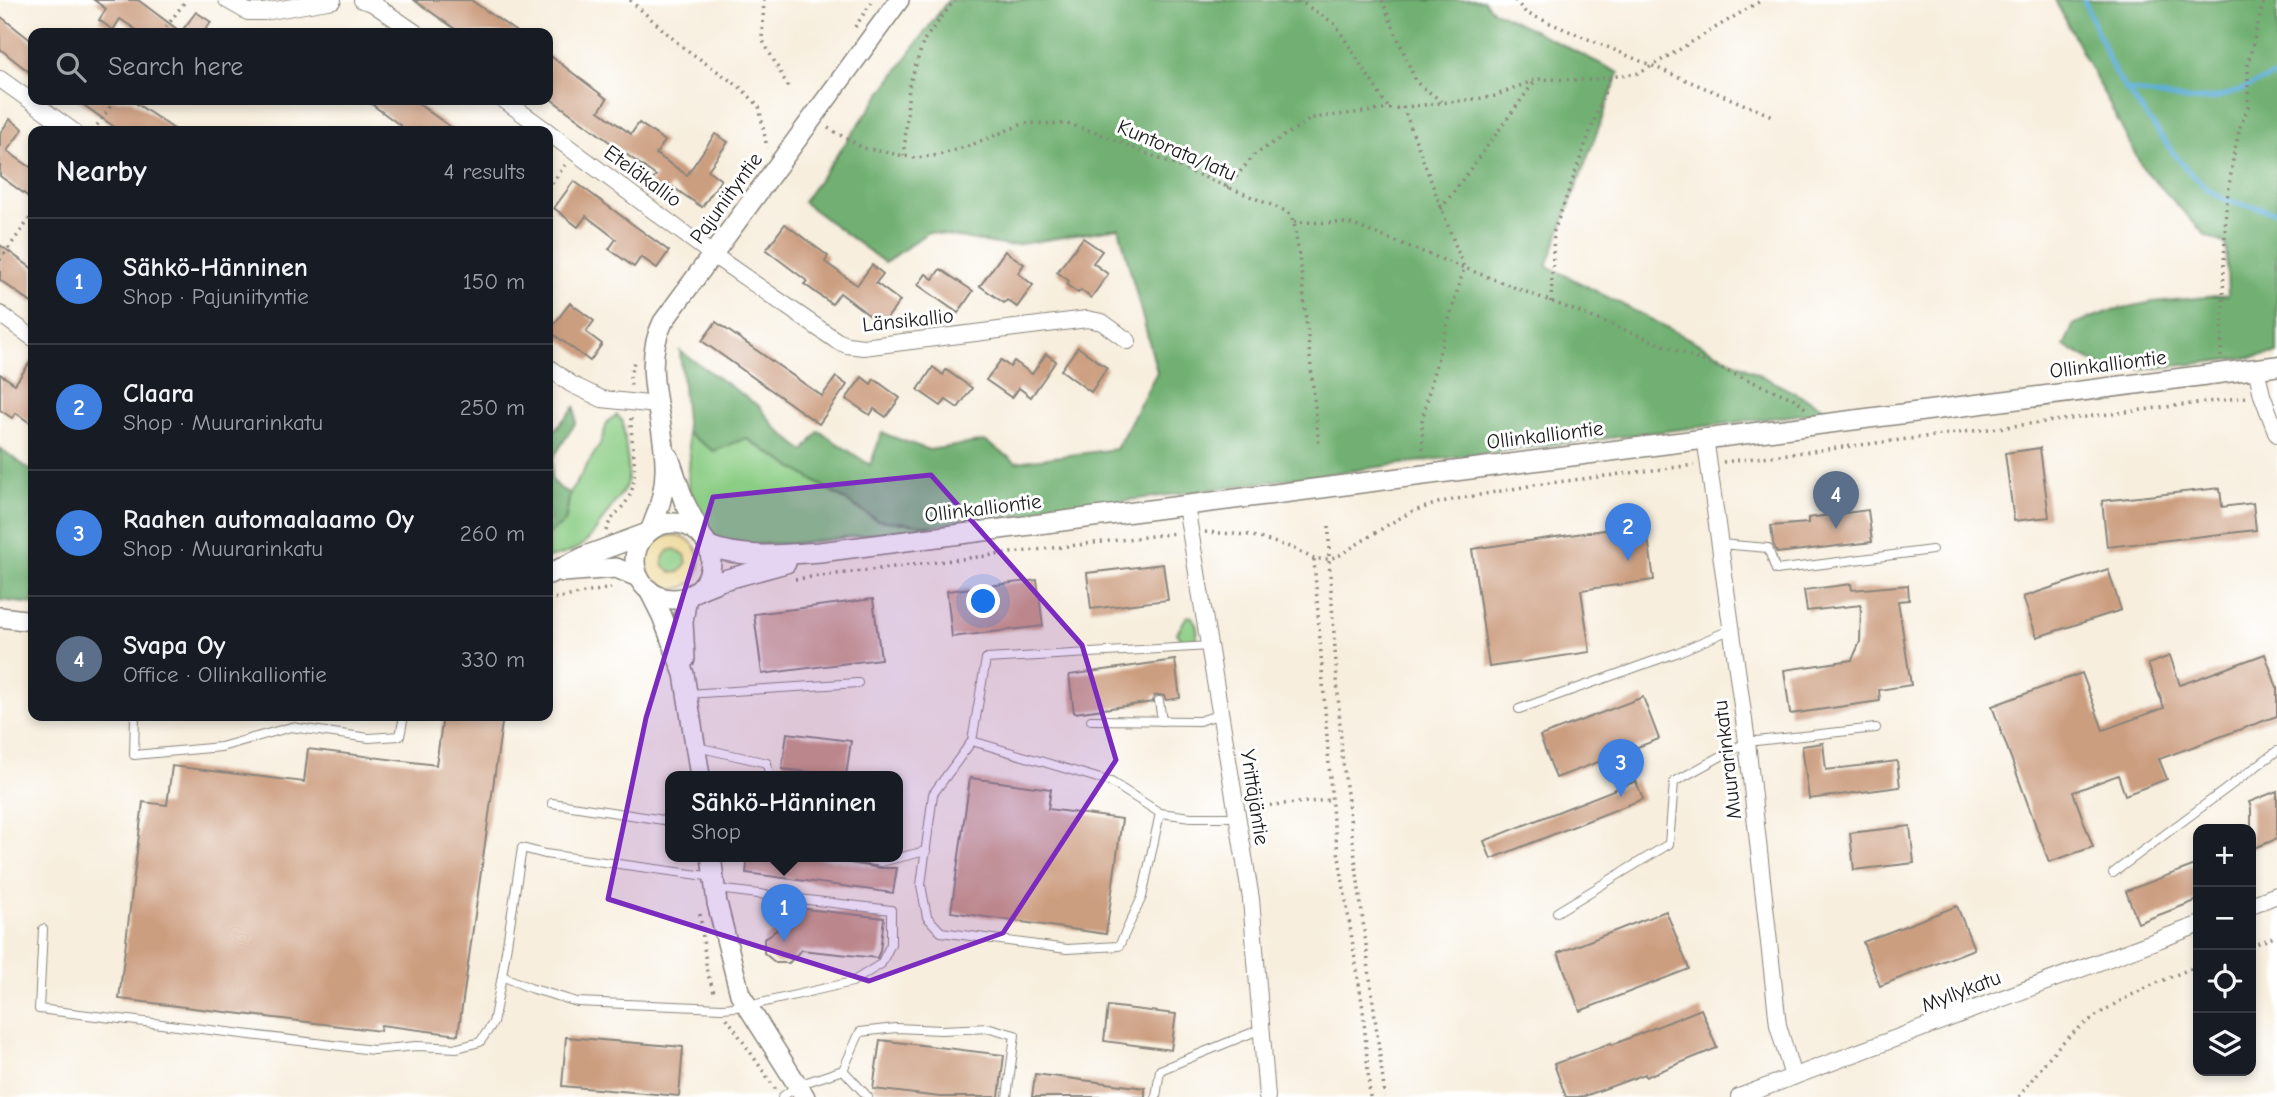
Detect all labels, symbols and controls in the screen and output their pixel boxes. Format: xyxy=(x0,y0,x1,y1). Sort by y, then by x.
search box xyxy=(28,28,553,105)
icon: search xyxy=(52,48,90,86)
text: Search here xyxy=(108,52,243,82)
street label: Kuntorata/latu xyxy=(1114,114,1240,186)
street label: Eteläkallio xyxy=(600,140,686,212)
street label: Pajuniityntie xyxy=(685,148,767,248)
text: Nearby xyxy=(56,154,147,189)
text: 4 results xyxy=(443,158,525,185)
text: Sähkö-Hänninen xyxy=(123,253,308,283)
text: 1 xyxy=(74,268,84,295)
text: 150 m xyxy=(463,268,525,295)
text: Shop · Pajuniityntie xyxy=(123,283,309,310)
street label: Länsikallio xyxy=(861,303,955,337)
street label: Ollinkalliontie xyxy=(2048,345,2168,383)
text: Claara xyxy=(123,379,194,409)
text: 2 xyxy=(73,394,85,421)
text: 250 m xyxy=(460,394,525,421)
text: Shop · Muurarinkatu xyxy=(123,409,323,436)
street label: Ollinkalliontie xyxy=(1485,416,1605,454)
pin: 4 xyxy=(1813,471,1859,529)
street label: Ollinkalliontie xyxy=(923,489,1043,527)
pin: 2 xyxy=(1605,503,1651,561)
text: Raahen automaalaamo Oy xyxy=(123,505,414,535)
text: 3 xyxy=(73,520,85,547)
text: 260 m xyxy=(460,520,525,547)
text: Shop · Muurarinkatu xyxy=(123,535,323,562)
your location xyxy=(966,584,1000,618)
text: Svapa Oy xyxy=(123,631,226,661)
text: 4 xyxy=(74,646,84,673)
text: 330 m xyxy=(461,646,525,673)
text: Office · Ollinkalliontie xyxy=(123,661,327,688)
street label: Muurarinkatu xyxy=(1708,699,1746,821)
pin: 3 xyxy=(1598,739,1644,797)
street label: Yrittäjäntie xyxy=(1236,747,1274,847)
popup xyxy=(665,771,903,862)
text: Sähkö-Hänninen xyxy=(692,788,876,818)
text: Shop xyxy=(692,818,741,845)
map controls xyxy=(2193,824,2256,1076)
button: + xyxy=(2193,824,2256,887)
pin: 1 xyxy=(761,884,807,942)
button: − xyxy=(2193,887,2256,950)
button: locate xyxy=(2193,950,2256,1013)
street label: Myllykatu xyxy=(1918,965,2004,1017)
button: layers xyxy=(2193,1013,2256,1076)

